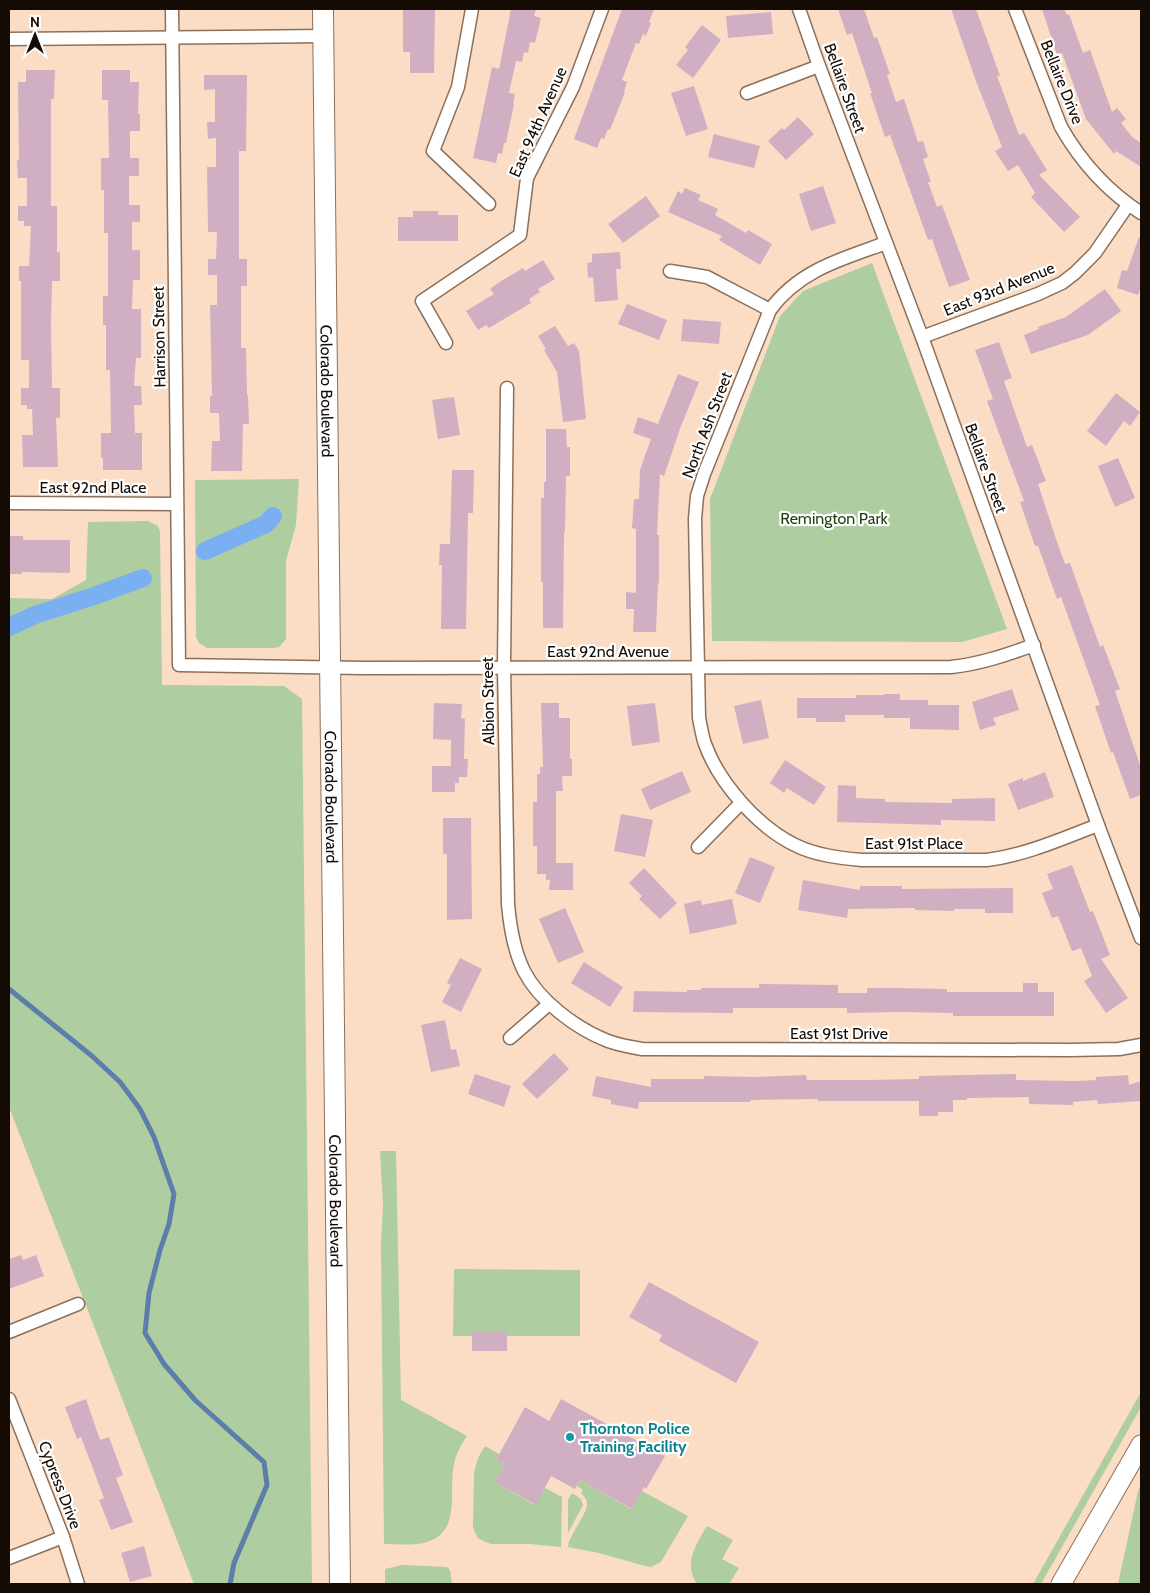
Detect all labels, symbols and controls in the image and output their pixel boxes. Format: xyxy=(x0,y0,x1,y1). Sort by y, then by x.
north arrow xyxy=(10,10,60,60)
text: N xyxy=(30,13,40,31)
street label: Bellaire Drive xyxy=(1037,37,1087,127)
street label: Bellaire Street xyxy=(820,41,870,136)
street label: East 94th Avenue xyxy=(505,64,571,180)
street label: East 93rd Avenue xyxy=(941,258,1057,320)
street label: Harrison Street xyxy=(149,286,169,388)
street label: Colorado Boulevard xyxy=(317,325,337,457)
street label: North Ash Street xyxy=(678,369,736,481)
street label: Bellaire Street xyxy=(961,421,1011,516)
street label: East 92nd Place xyxy=(40,478,146,497)
park label: Remington Park xyxy=(780,509,889,528)
street label: East 92nd Avenue xyxy=(547,642,669,661)
street label: Albion Street xyxy=(478,656,498,745)
street label: Colorado Boulevard xyxy=(321,730,342,863)
street label: East 91st Place xyxy=(865,834,963,853)
street label: East 91st Drive xyxy=(790,1024,888,1043)
street label: Colorado Boulevard xyxy=(326,1134,346,1267)
place label: Thornton Police Training Facility xyxy=(580,1419,690,1456)
marker: Thornton Police Training Facility xyxy=(564,1431,576,1443)
street label: Cypress Drive xyxy=(35,1438,85,1532)

